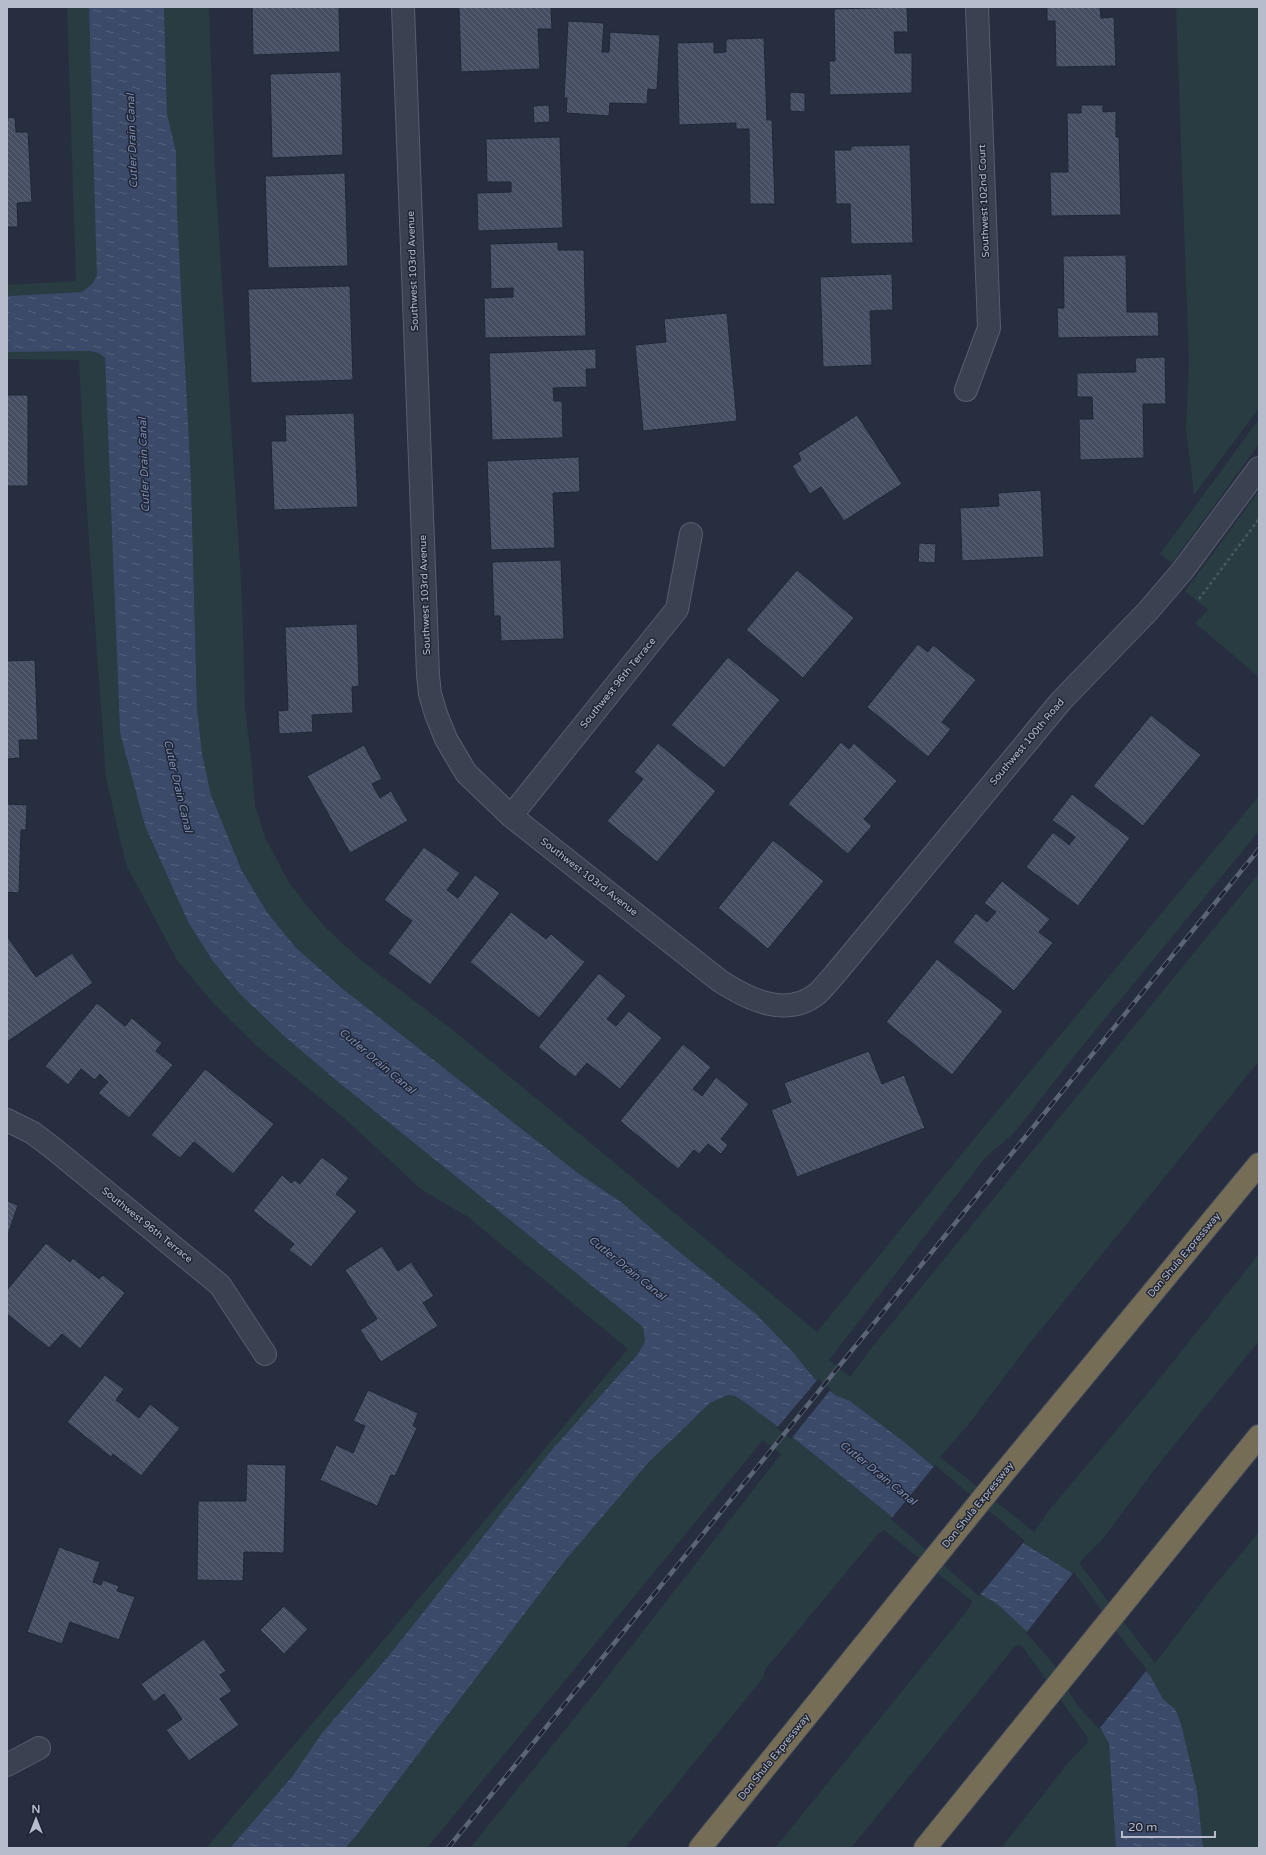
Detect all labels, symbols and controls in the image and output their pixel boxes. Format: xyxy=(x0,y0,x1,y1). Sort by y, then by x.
water label: Cutler Drain Canal xyxy=(124,92,140,189)
street label: Southwest 102nd Court xyxy=(976,144,992,258)
street label: Southwest 103rd Avenue xyxy=(405,210,421,331)
water label: Cutler Drain Canal xyxy=(136,416,152,513)
street label: Southwest 103rd Avenue xyxy=(417,534,433,655)
street label: Southwest 96th Terrace xyxy=(578,635,659,731)
street label: Southwest 100th Road xyxy=(987,696,1067,788)
water label: Cutler Drain Canal xyxy=(161,738,195,835)
street label: Southwest 103rd Avenue xyxy=(538,835,640,919)
water label: Cutler Drain Canal xyxy=(337,1026,418,1097)
street label: Southwest 96th Terrace xyxy=(99,1185,195,1266)
street label: Don Shula Expressway xyxy=(1145,1210,1223,1300)
water label: Cutler Drain Canal xyxy=(586,1233,669,1304)
water label: Cutler Drain Canal xyxy=(837,1438,920,1509)
street label: Don Shula Expressway xyxy=(940,1459,1017,1550)
street label: Don Shula Expressway xyxy=(736,1711,813,1802)
north arrow xyxy=(16,1799,56,1839)
text: N xyxy=(32,1803,40,1816)
scale bar xyxy=(1122,1813,1215,1839)
text: 20 m xyxy=(1128,1820,1157,1834)

